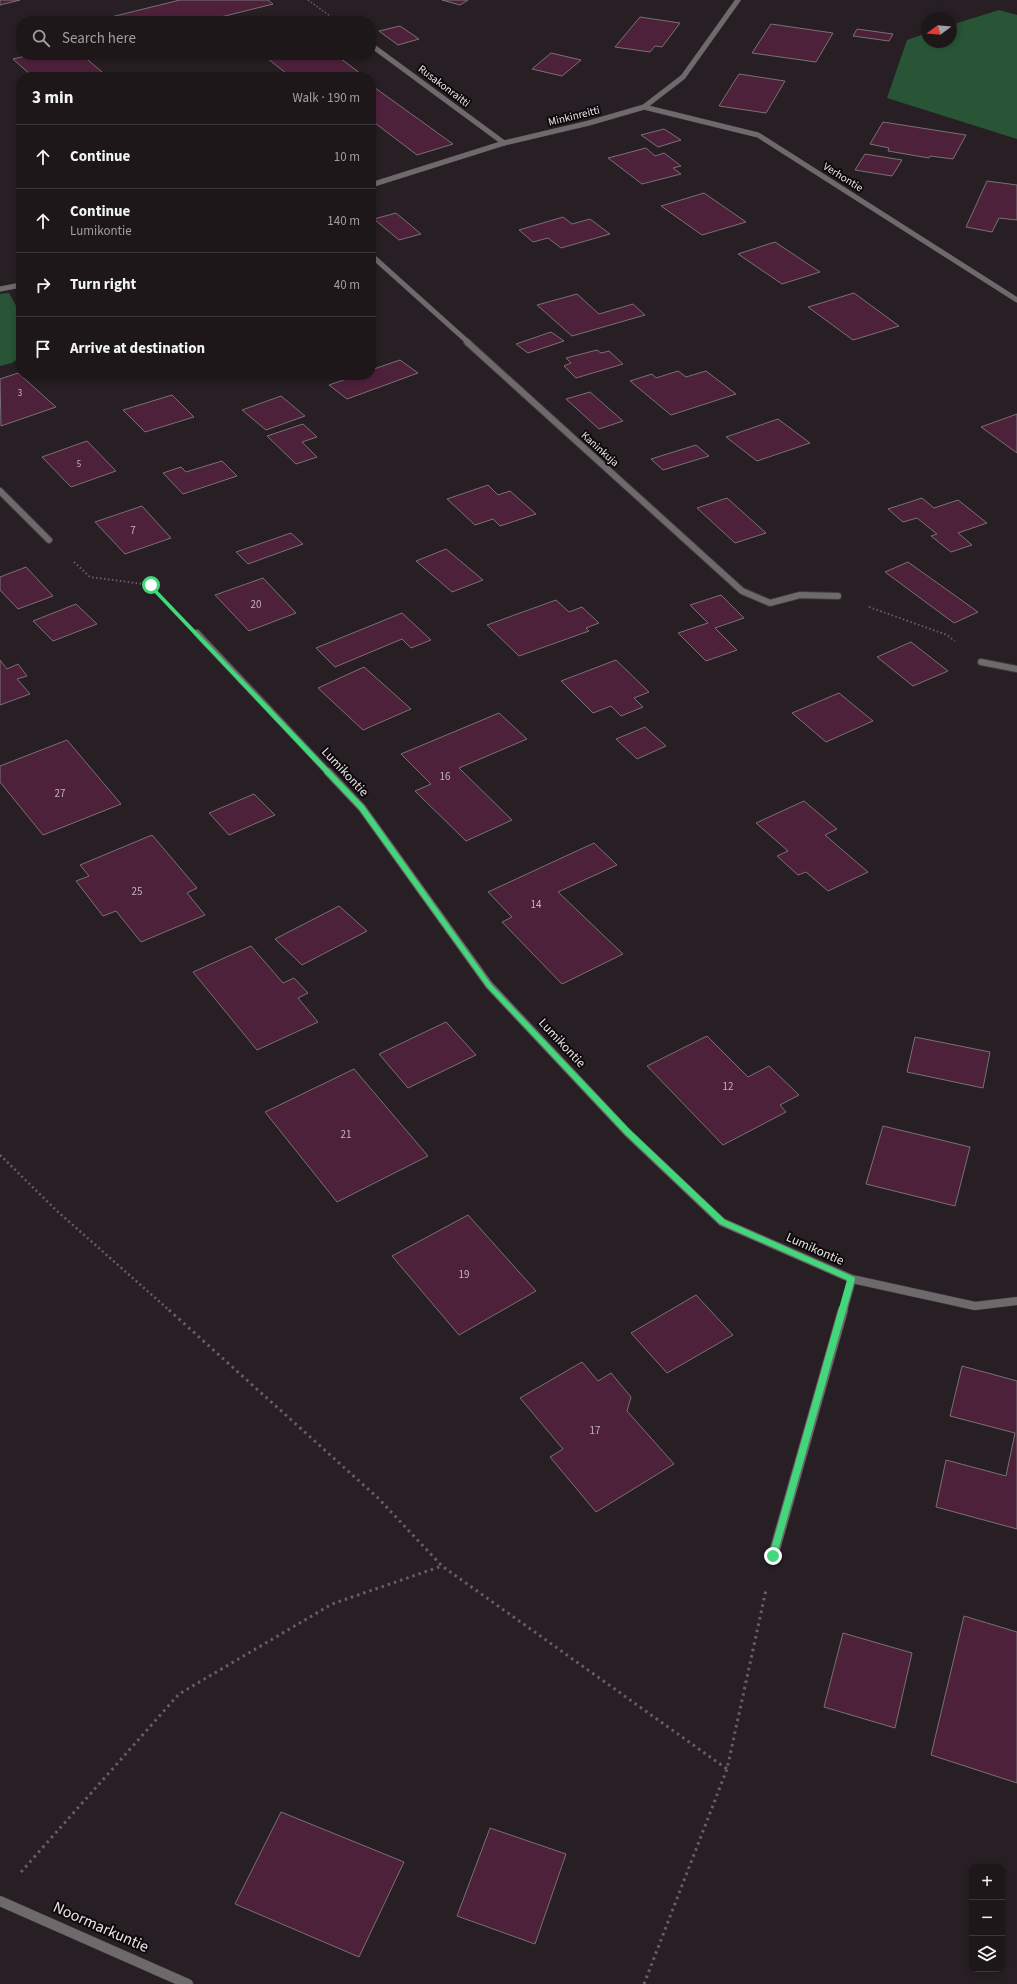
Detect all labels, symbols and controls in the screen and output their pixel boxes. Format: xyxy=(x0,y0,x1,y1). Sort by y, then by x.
north arrow xyxy=(921,12,957,48)
search box xyxy=(16,16,376,60)
icon: search xyxy=(30,27,52,49)
text: Search here xyxy=(62,28,136,49)
street label: Rusakonraitti xyxy=(415,62,473,110)
text: 3 min xyxy=(32,86,73,110)
text: Walk · 190 m xyxy=(292,89,360,107)
street label: Minkinreitti xyxy=(547,102,601,130)
icon: ahead xyxy=(32,146,54,168)
text: Continue xyxy=(70,146,130,167)
text: 10 m xyxy=(334,148,360,166)
street label: Verhontie xyxy=(820,159,866,195)
text: Continue xyxy=(70,201,130,222)
icon: ahead xyxy=(32,210,54,232)
text: 140 m xyxy=(327,212,360,230)
text: Lumikontie xyxy=(70,222,132,240)
icon: right xyxy=(32,274,54,296)
text: Turn right xyxy=(70,274,136,295)
text: 40 m xyxy=(334,276,360,294)
icon: arrive xyxy=(32,338,54,360)
text: Arrive at destination xyxy=(70,338,205,359)
house number: 3 xyxy=(18,387,23,400)
street label: Kaninkuja xyxy=(578,428,622,470)
house number: 5 xyxy=(77,458,82,471)
house number: 7 xyxy=(130,523,136,538)
route start xyxy=(142,576,160,594)
house number: 20 xyxy=(251,597,261,612)
street label: Lumikontie xyxy=(317,743,373,801)
house number: 16 xyxy=(440,769,451,784)
house number: 27 xyxy=(55,786,65,801)
house number: 25 xyxy=(132,884,142,899)
house number: 14 xyxy=(531,897,542,912)
street label: Lumikontie xyxy=(534,1014,590,1072)
house number: 12 xyxy=(723,1079,733,1094)
house number: 21 xyxy=(341,1127,351,1142)
street label: Lumikontie xyxy=(783,1228,847,1270)
house number: 19 xyxy=(459,1267,469,1282)
house number: 17 xyxy=(590,1423,600,1438)
route end xyxy=(764,1547,782,1565)
map controls xyxy=(969,1864,1005,1972)
button: + xyxy=(969,1864,1005,1900)
street label: Noormarkuntie xyxy=(50,1896,152,1958)
button: − xyxy=(969,1900,1005,1936)
button: layers xyxy=(969,1936,1005,1972)

